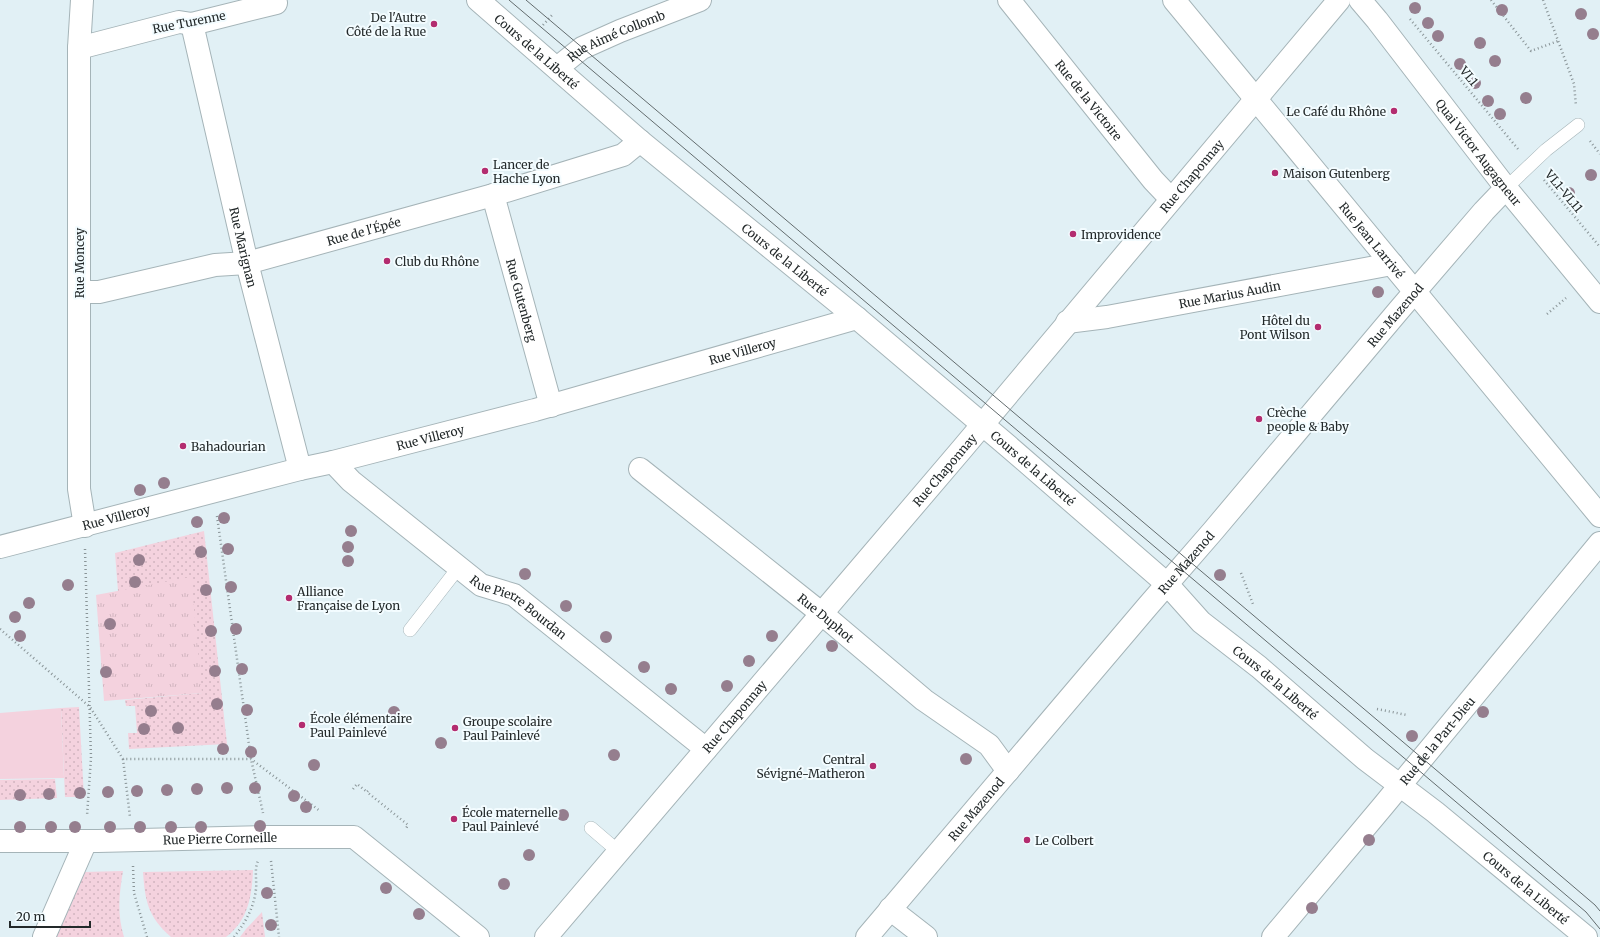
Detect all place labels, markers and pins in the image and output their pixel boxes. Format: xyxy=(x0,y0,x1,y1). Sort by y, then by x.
place label: De l'Autre Côté de la Rue xyxy=(346,10,426,39)
marker: De l'Autre Côté de la Rue xyxy=(429,19,439,29)
place label: Le Café du Rhône xyxy=(1286,104,1386,119)
marker: Le Café du Rhône xyxy=(1389,106,1399,116)
place label: Lancer de Hache Lyon xyxy=(493,157,561,186)
marker: Lancer de Hache Lyon xyxy=(480,166,490,176)
place label: Maison Gutenberg xyxy=(1283,166,1390,181)
marker: Maison Gutenberg xyxy=(1270,168,1280,178)
place label: Improvidence xyxy=(1081,227,1161,242)
marker: Improvidence xyxy=(1068,229,1078,239)
place label: Club du Rhône xyxy=(395,254,479,269)
marker: Club du Rhône xyxy=(382,256,392,266)
place label: Hôtel du Pont Wilson xyxy=(1240,313,1310,342)
marker: Hôtel du Pont Wilson xyxy=(1313,322,1323,332)
place label: Crèche people & Baby xyxy=(1267,405,1349,434)
marker: Crèche people & Baby xyxy=(1254,414,1264,424)
place label: Bahadourian xyxy=(191,439,266,454)
marker: Bahadourian xyxy=(178,441,188,451)
place label: Alliance Française de Lyon xyxy=(296,584,400,613)
marker: Alliance Française de Lyon xyxy=(284,593,294,603)
place label: École élémentaire Paul Painlevé xyxy=(310,711,412,740)
place label: Groupe scolaire Paul Painlevé xyxy=(463,714,552,743)
marker: École élémentaire Paul Painlevé xyxy=(297,720,307,730)
marker: Groupe scolaire Paul Painlevé xyxy=(450,723,460,733)
place label: Central Sévigné-Matheron xyxy=(756,752,865,781)
marker: Central Sévigné-Matheron xyxy=(868,761,878,771)
place label: École maternelle Paul Painlevé xyxy=(462,805,558,834)
marker: École maternelle Paul Painlevé xyxy=(449,814,459,824)
place label: Le Colbert xyxy=(1035,833,1094,848)
marker: Le Colbert xyxy=(1022,835,1032,845)

